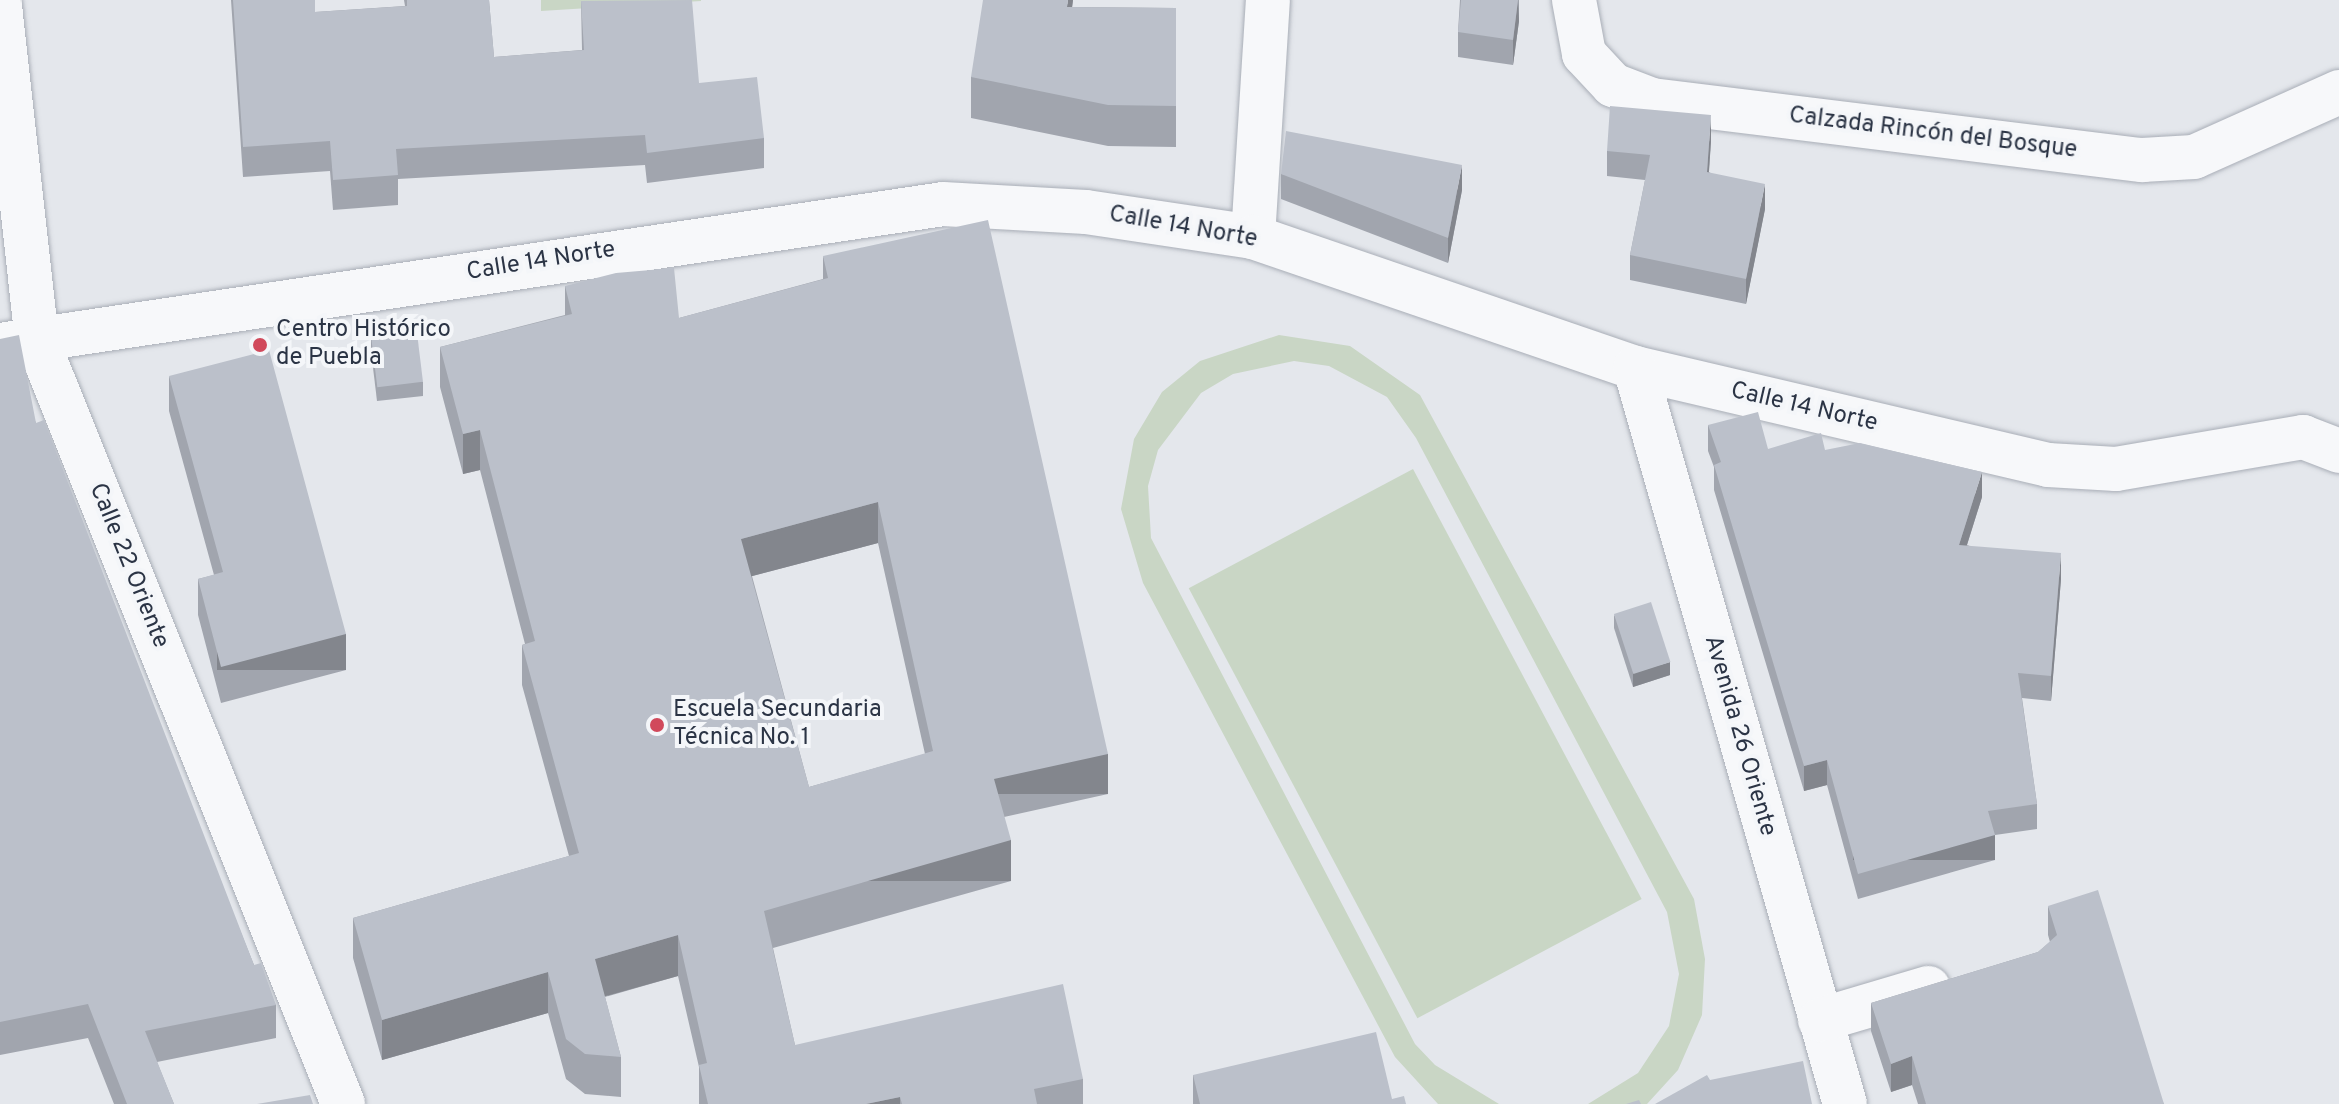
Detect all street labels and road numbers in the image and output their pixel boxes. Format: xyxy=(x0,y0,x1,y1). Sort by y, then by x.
street label: Calzada Rincón del Bosque xyxy=(1787,102,2079,166)
street label: Calle 14 Norte xyxy=(1107,201,1259,255)
street label: Calle 14 Norte xyxy=(465,236,617,288)
street label: Calle 14 Norte xyxy=(1728,377,1880,439)
street label: Calle 22 Oriente xyxy=(82,479,174,653)
street label: Avenida 26 Oriente xyxy=(1697,632,1781,840)

